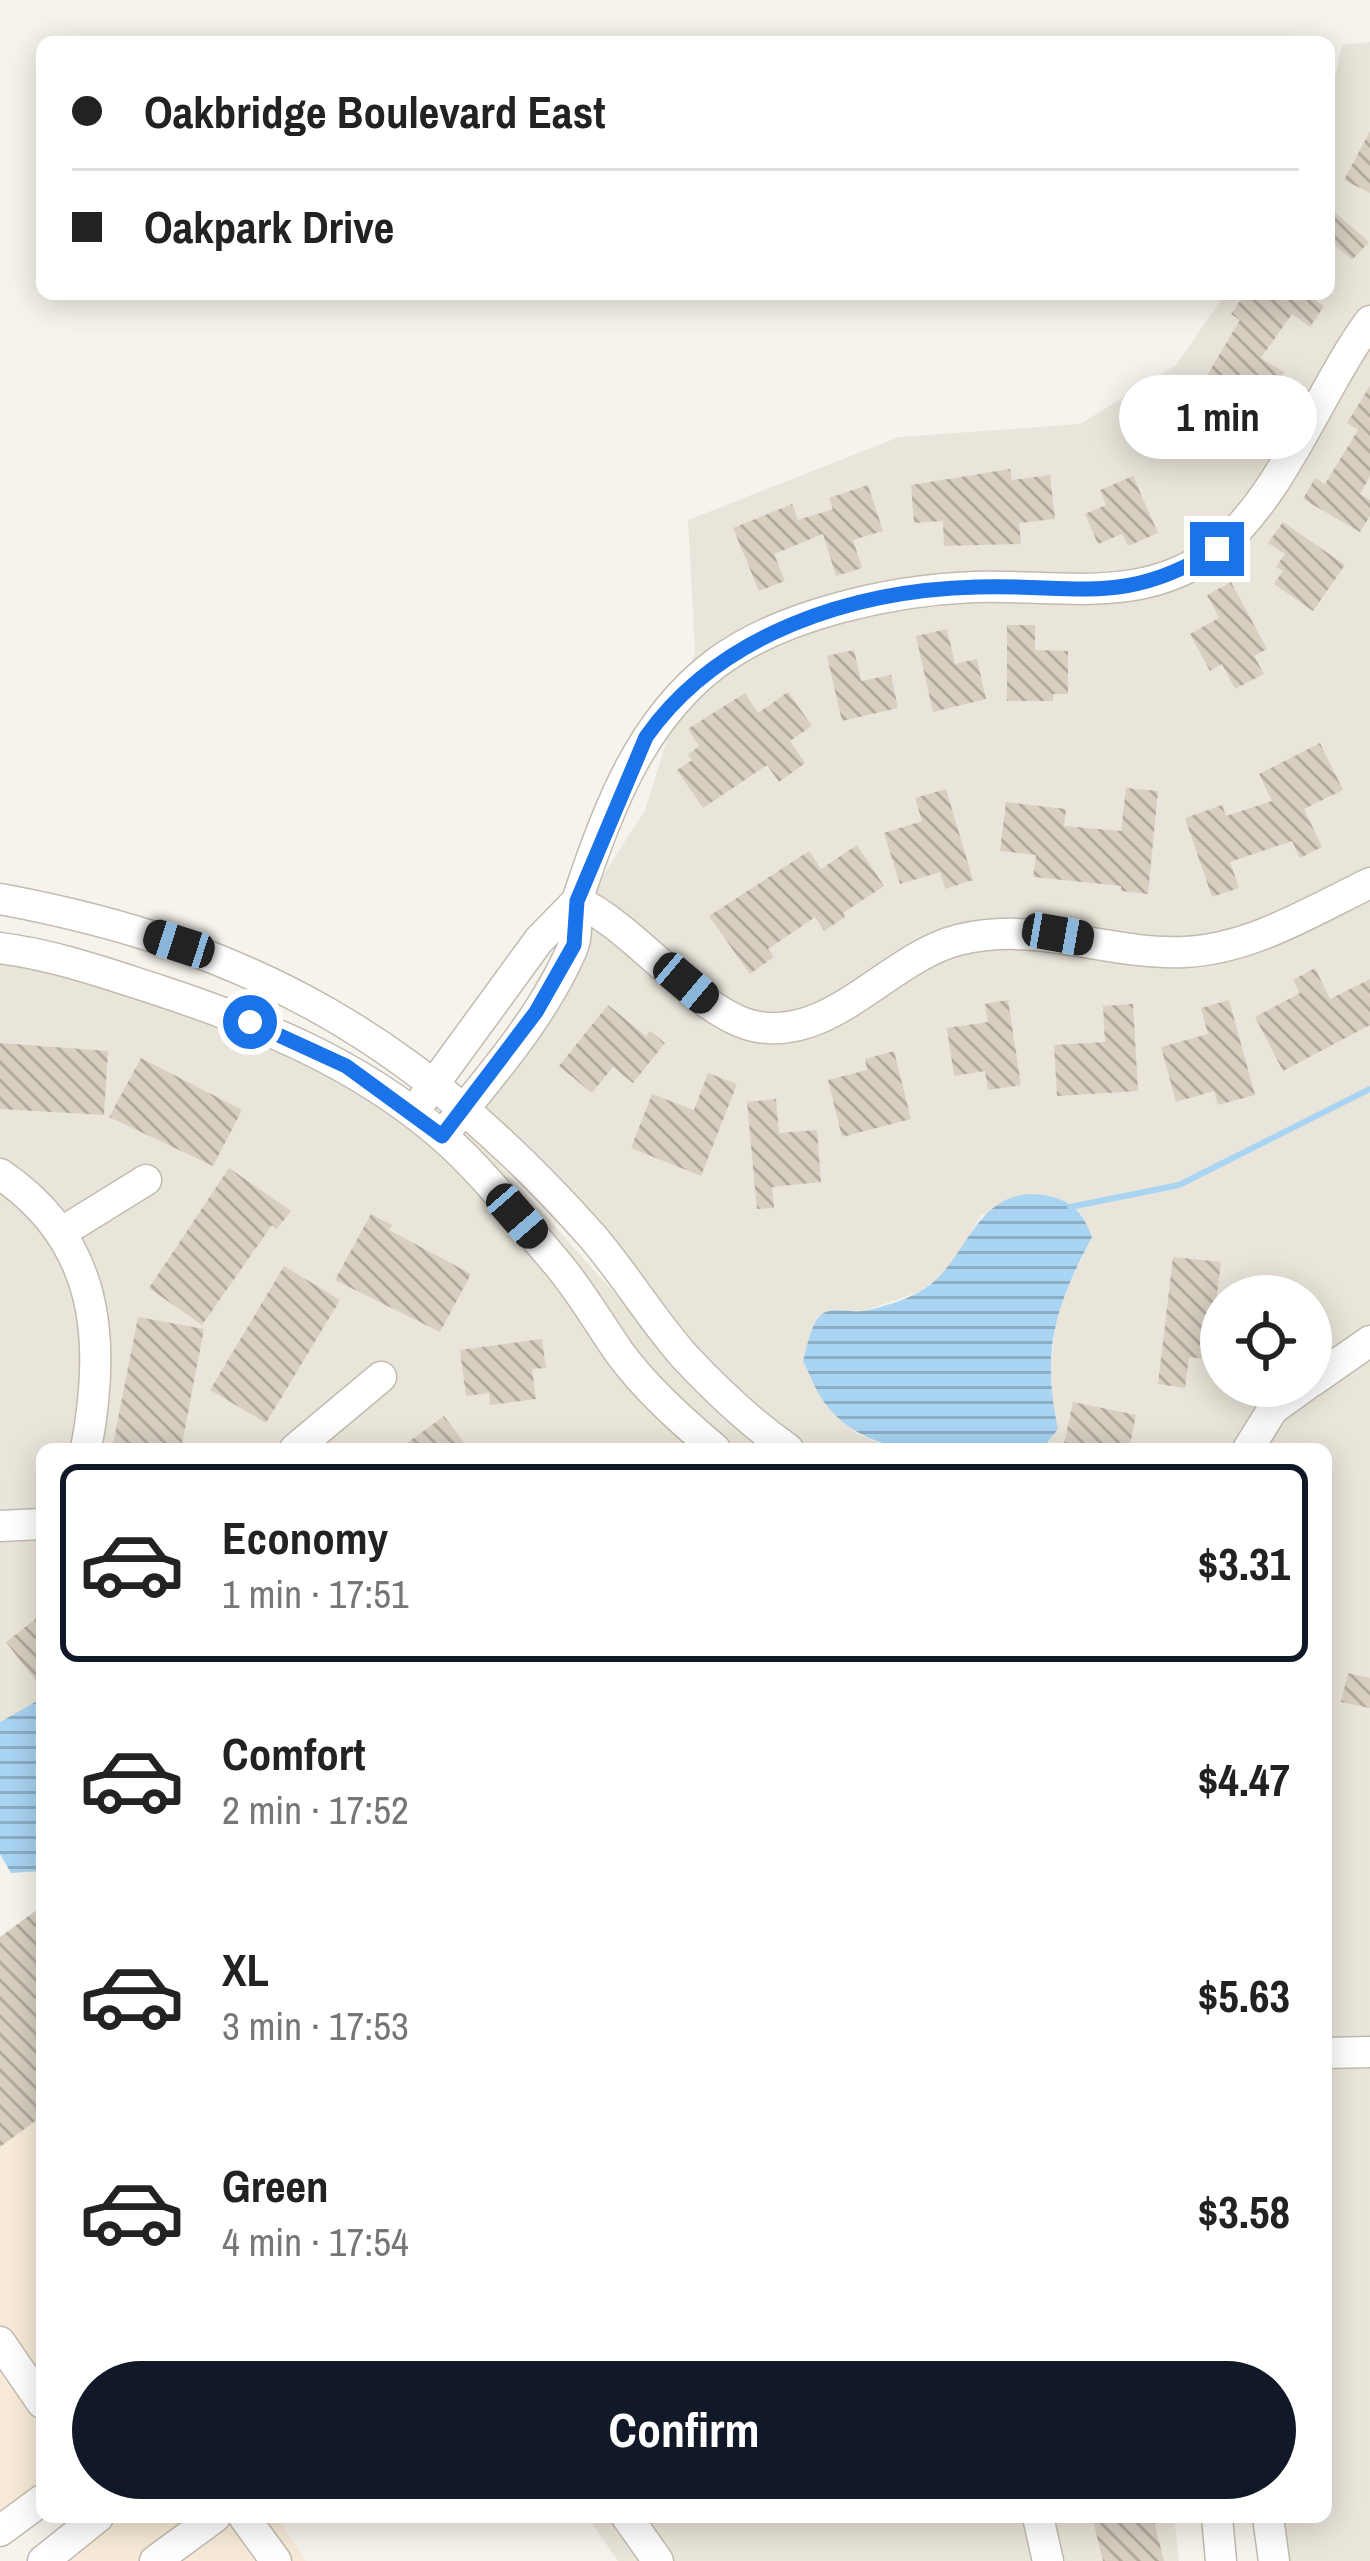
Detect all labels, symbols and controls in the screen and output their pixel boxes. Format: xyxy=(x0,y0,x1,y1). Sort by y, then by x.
text: Oakbridge Boulevard East xyxy=(144,81,605,142)
text: Oakpark Drive xyxy=(144,196,394,257)
callout: 1 min xyxy=(1118,375,1316,459)
text: 1 min xyxy=(1176,391,1260,443)
route end xyxy=(1190,522,1244,576)
car xyxy=(1019,910,1097,958)
car xyxy=(139,916,219,972)
car xyxy=(647,946,725,1020)
route start xyxy=(223,995,277,1049)
car xyxy=(480,1177,554,1255)
map controls xyxy=(1200,1275,1332,1407)
button: locate xyxy=(1200,1275,1332,1407)
text: Economy xyxy=(222,1507,388,1568)
icon: car xyxy=(78,1509,186,1617)
text: $3.31 xyxy=(1198,1533,1290,1594)
text: 1 min · 17:51 xyxy=(222,1568,409,1620)
text: Comfort xyxy=(222,1723,365,1784)
icon: car xyxy=(78,1725,186,1833)
text: $4.47 xyxy=(1198,1749,1290,1810)
text: 2 min · 17:52 xyxy=(222,1784,409,1836)
text: XL xyxy=(222,1939,269,2000)
icon: car xyxy=(78,1941,186,2049)
text: $5.63 xyxy=(1198,1965,1290,2026)
text: 3 min · 17:53 xyxy=(222,2000,409,2052)
text: Green xyxy=(222,2155,329,2216)
icon: car xyxy=(78,2157,186,2265)
text: $3.58 xyxy=(1198,2181,1290,2242)
text: 4 min · 17:54 xyxy=(222,2216,409,2268)
button: Confirm xyxy=(72,2361,1296,2499)

